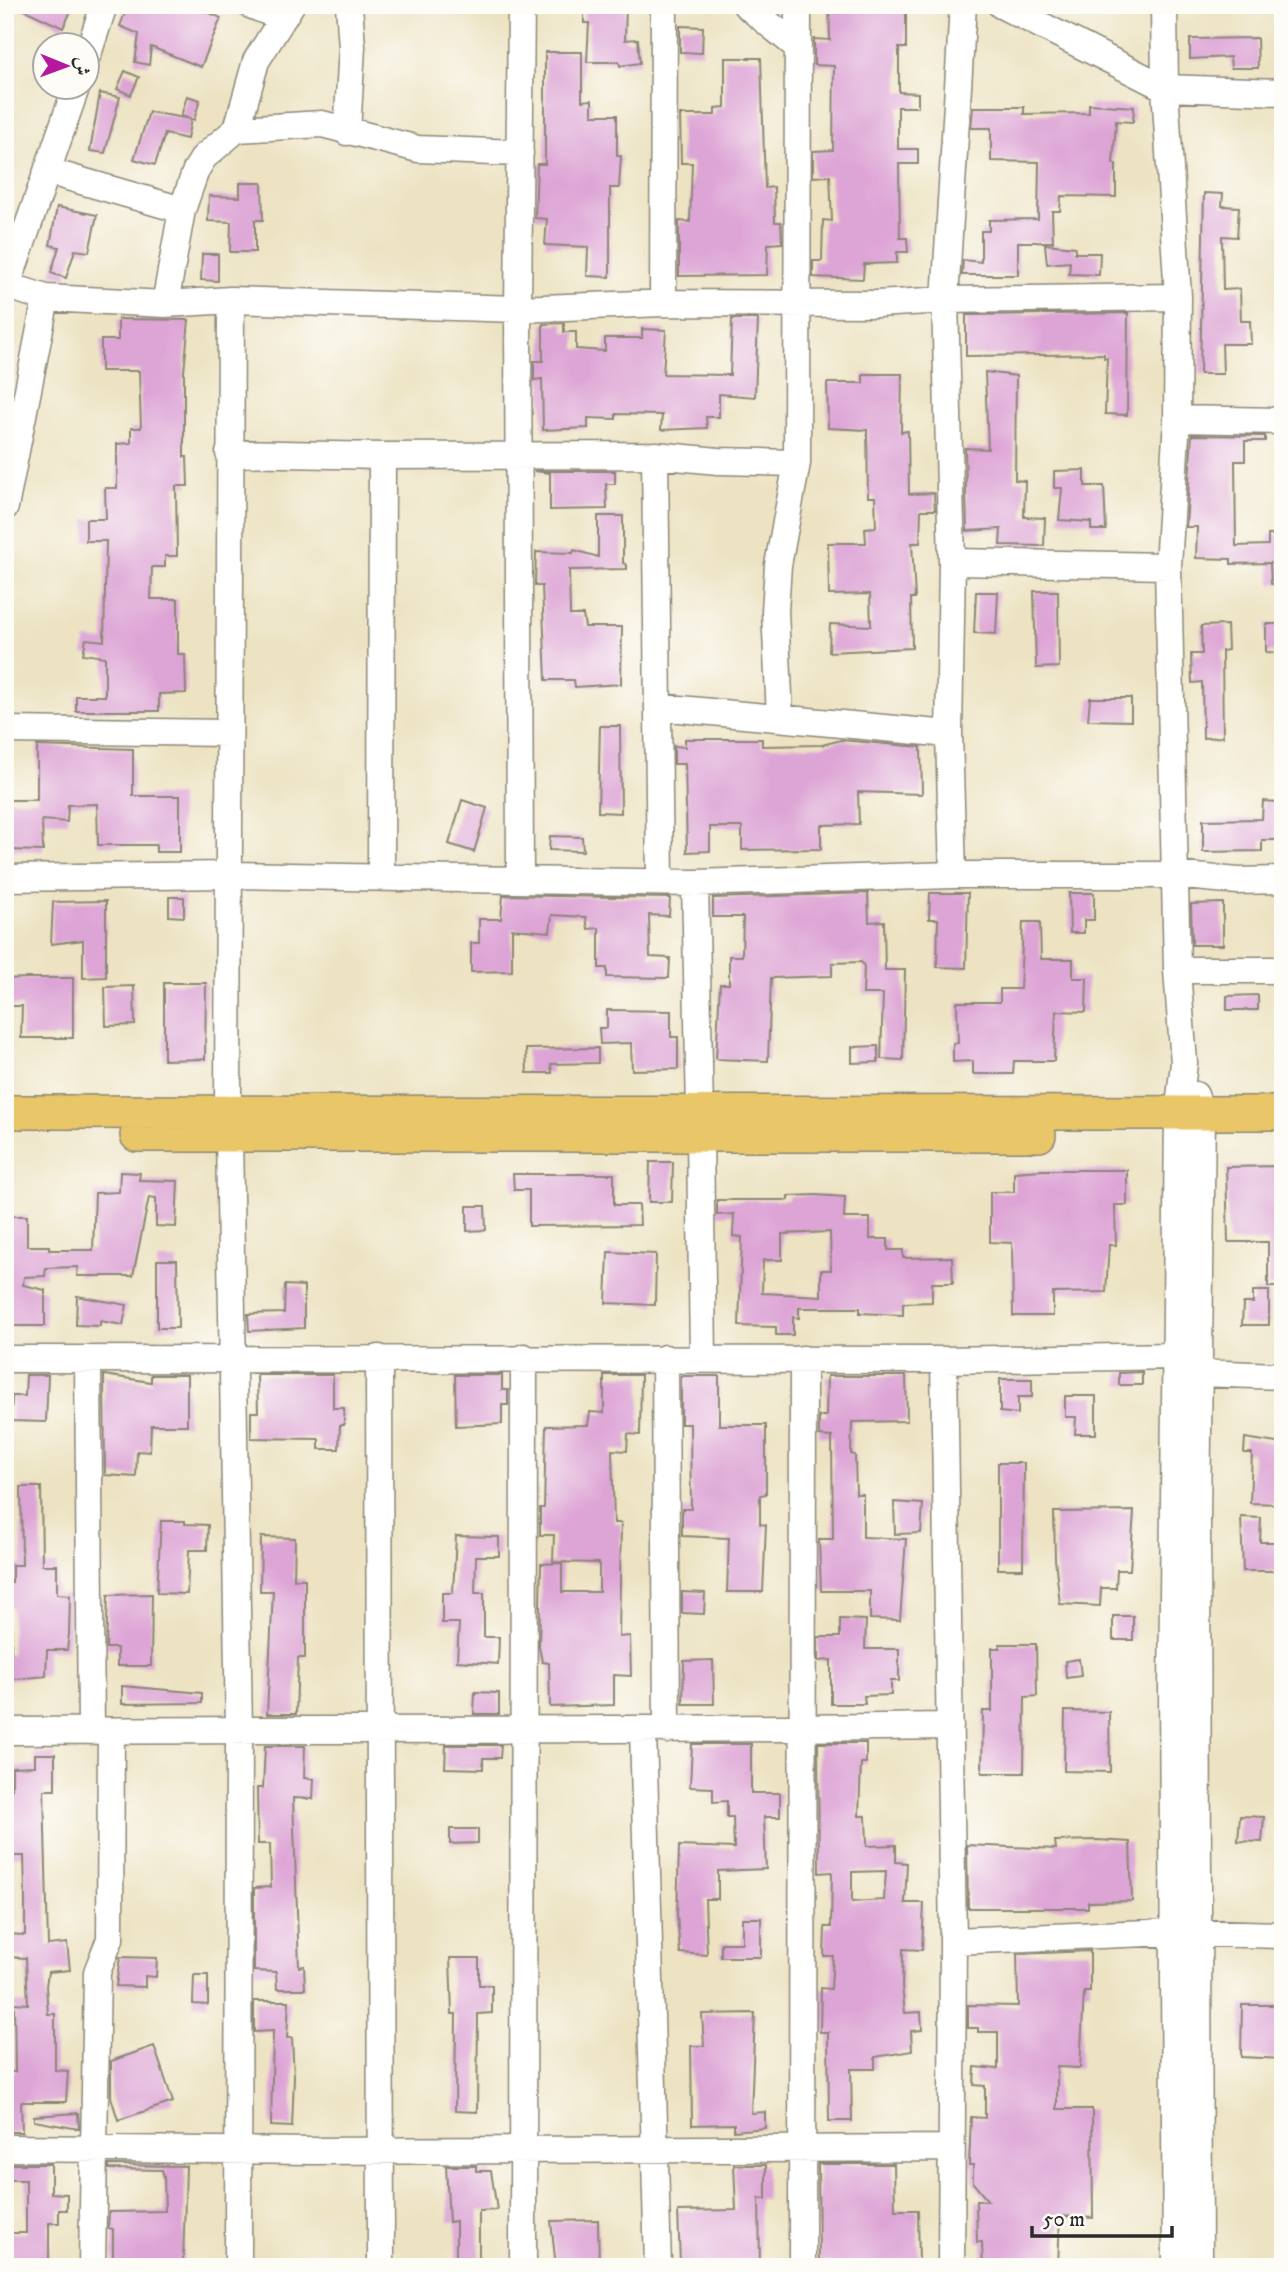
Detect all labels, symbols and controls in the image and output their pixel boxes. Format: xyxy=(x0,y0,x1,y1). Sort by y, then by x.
north arrow xyxy=(32,32,102,102)
text: ش xyxy=(70,57,93,76)
scale bar xyxy=(1032,2195,1172,2239)
text: 50 m xyxy=(1043,2207,1085,2233)

